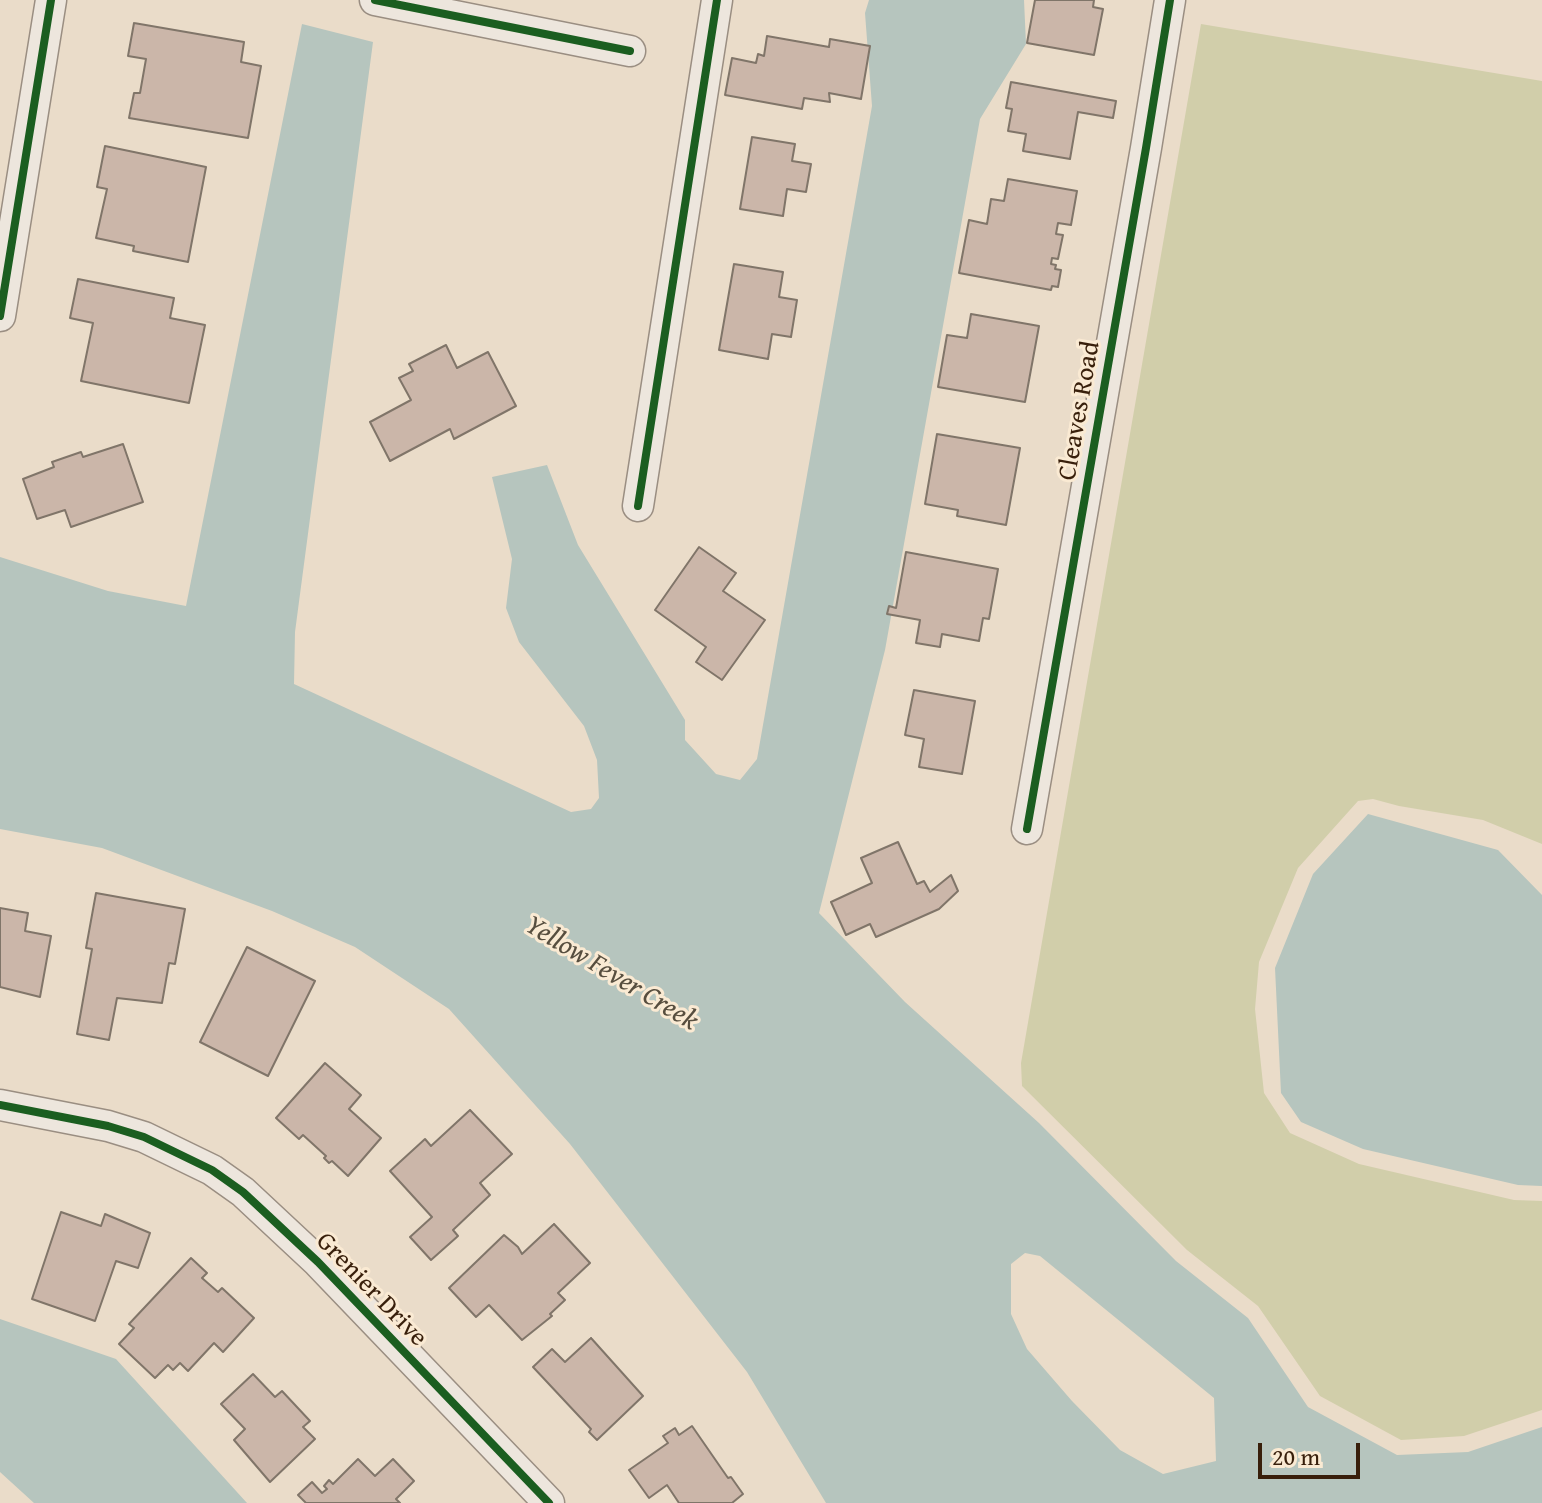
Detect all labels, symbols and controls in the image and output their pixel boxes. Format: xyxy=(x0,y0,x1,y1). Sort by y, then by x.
street label: Cleaves Road xyxy=(1052,339,1108,483)
water label: Yellow Fever Creek xyxy=(518,909,704,1039)
street label: Grenier Drive xyxy=(309,1226,433,1354)
scale bar xyxy=(1262,1427,1364,1477)
text: 20 m xyxy=(1272,1439,1320,1474)

